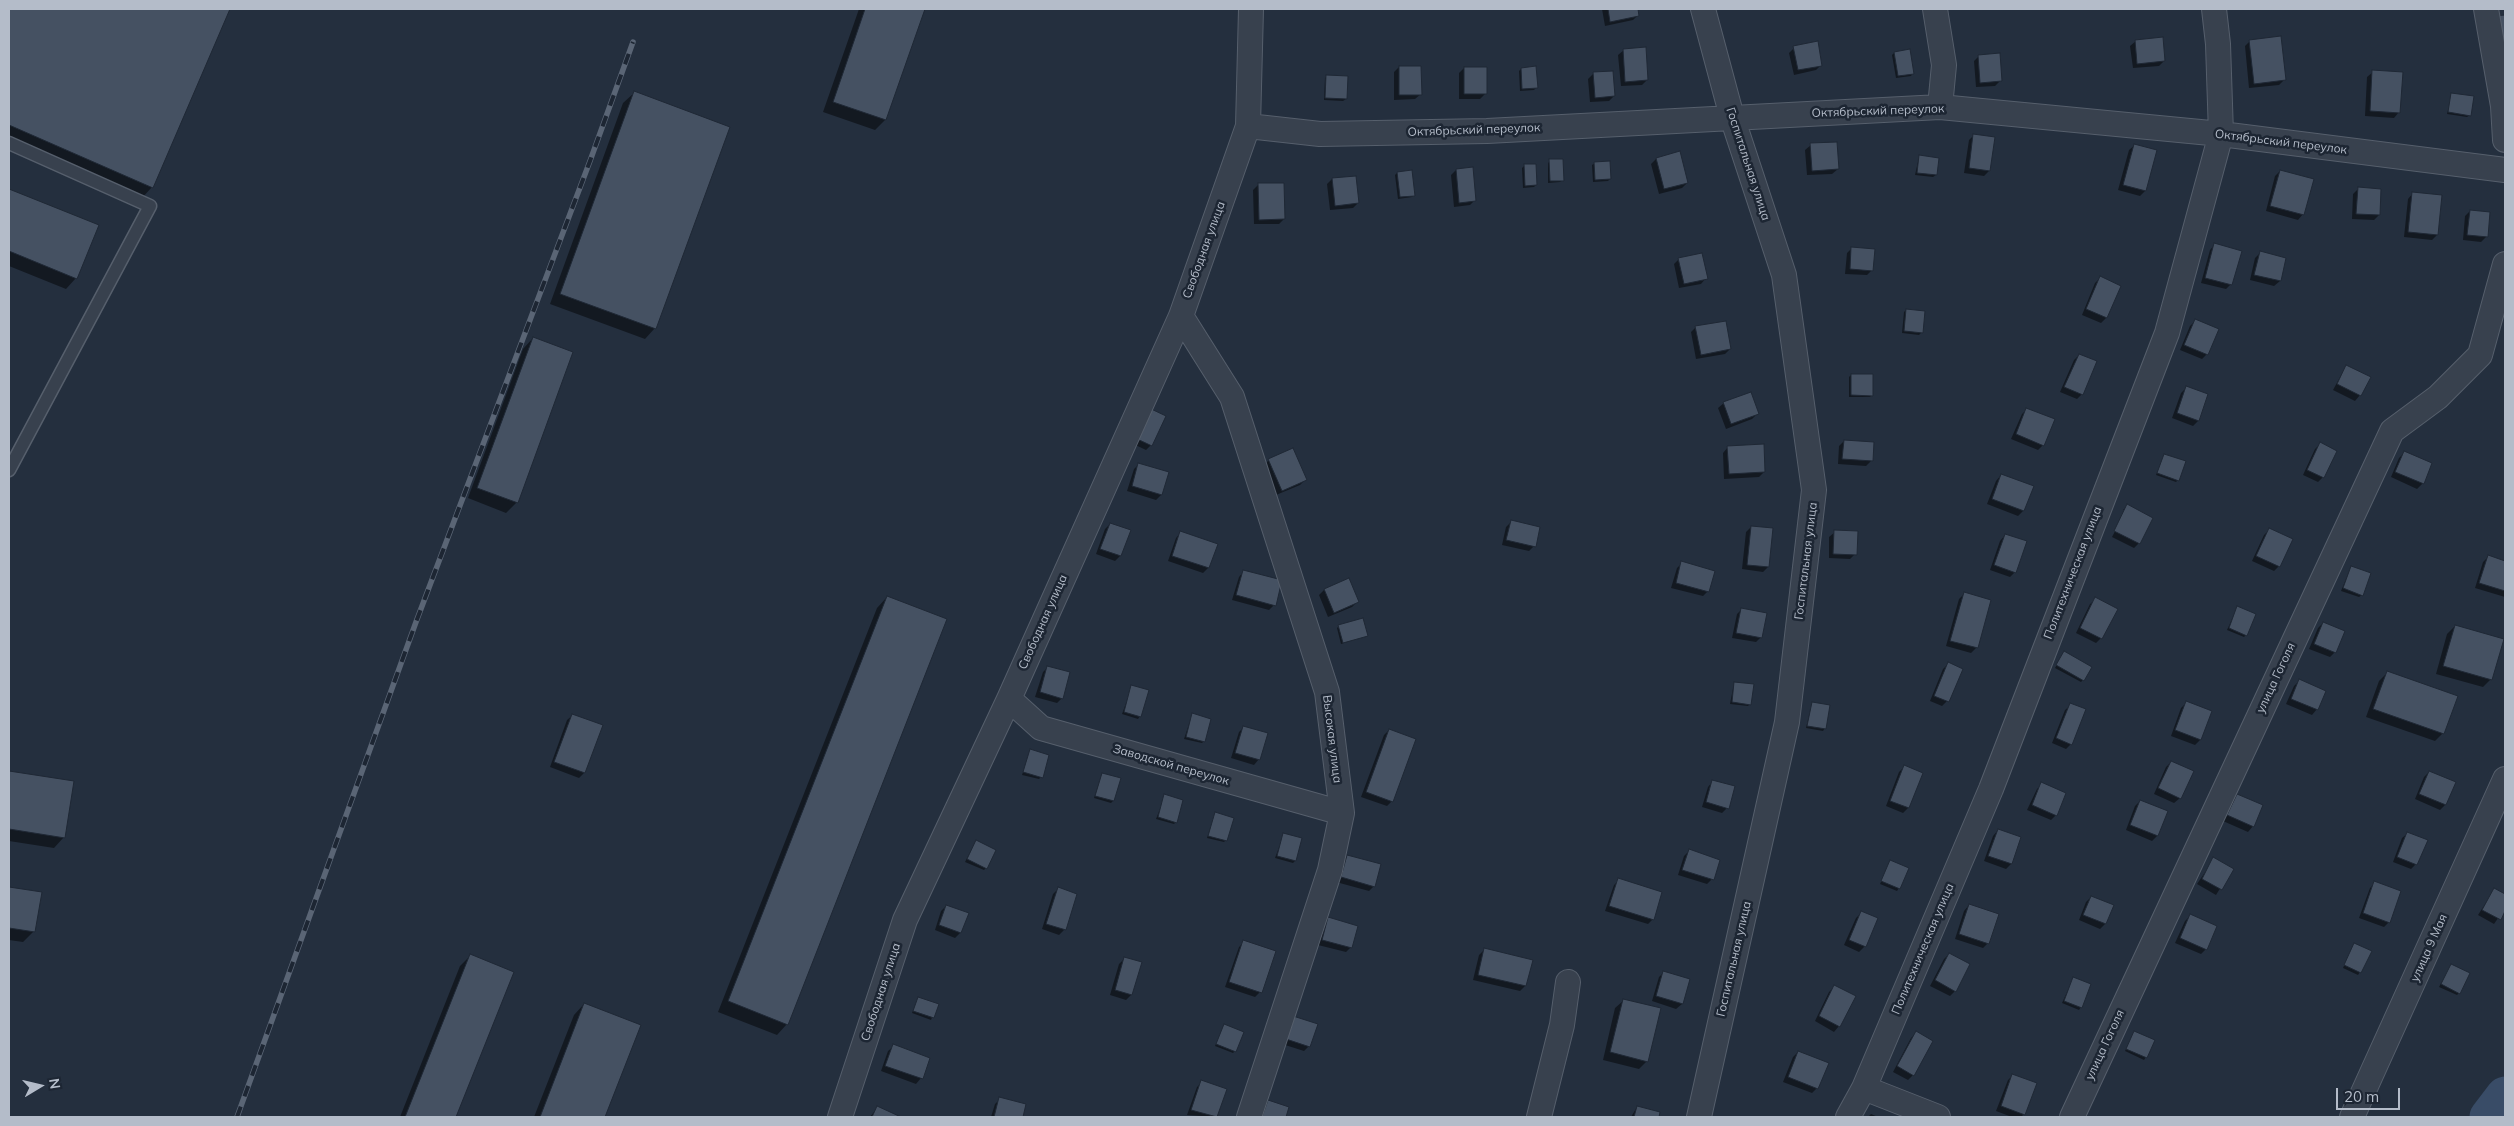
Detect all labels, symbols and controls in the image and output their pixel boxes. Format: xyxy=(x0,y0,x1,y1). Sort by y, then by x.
street label: Октябрьский переулок xyxy=(1811,101,1945,121)
street label: Госпитальная улица xyxy=(1723,106,1773,222)
street label: Октябрьский переулок xyxy=(1407,120,1541,140)
street label: Октябрьский переулок xyxy=(2214,127,2348,157)
street label: Свободная улица xyxy=(1180,199,1228,301)
street label: Госпитальная улица xyxy=(1792,501,1820,621)
street label: Политехническая улица xyxy=(2041,505,2105,641)
street label: Свободная улица xyxy=(1016,572,1070,672)
street label: улица Гоголя xyxy=(2253,640,2299,716)
street label: Высокая улица xyxy=(1319,694,1345,784)
street label: Заводской переулок xyxy=(1111,742,1231,788)
street label: Политехническая улица xyxy=(1889,881,1957,1017)
street label: Госпитальная улица xyxy=(1714,900,1754,1018)
street label: улица 9 Мая xyxy=(2408,912,2450,984)
street label: Свободная улица xyxy=(858,941,904,1043)
street label: улица Гоголя xyxy=(2082,1007,2128,1083)
north arrow xyxy=(15,1061,65,1111)
text: N xyxy=(45,1077,65,1090)
scale bar xyxy=(2339,1078,2403,1110)
text: 20 m xyxy=(2344,1087,2379,1106)

